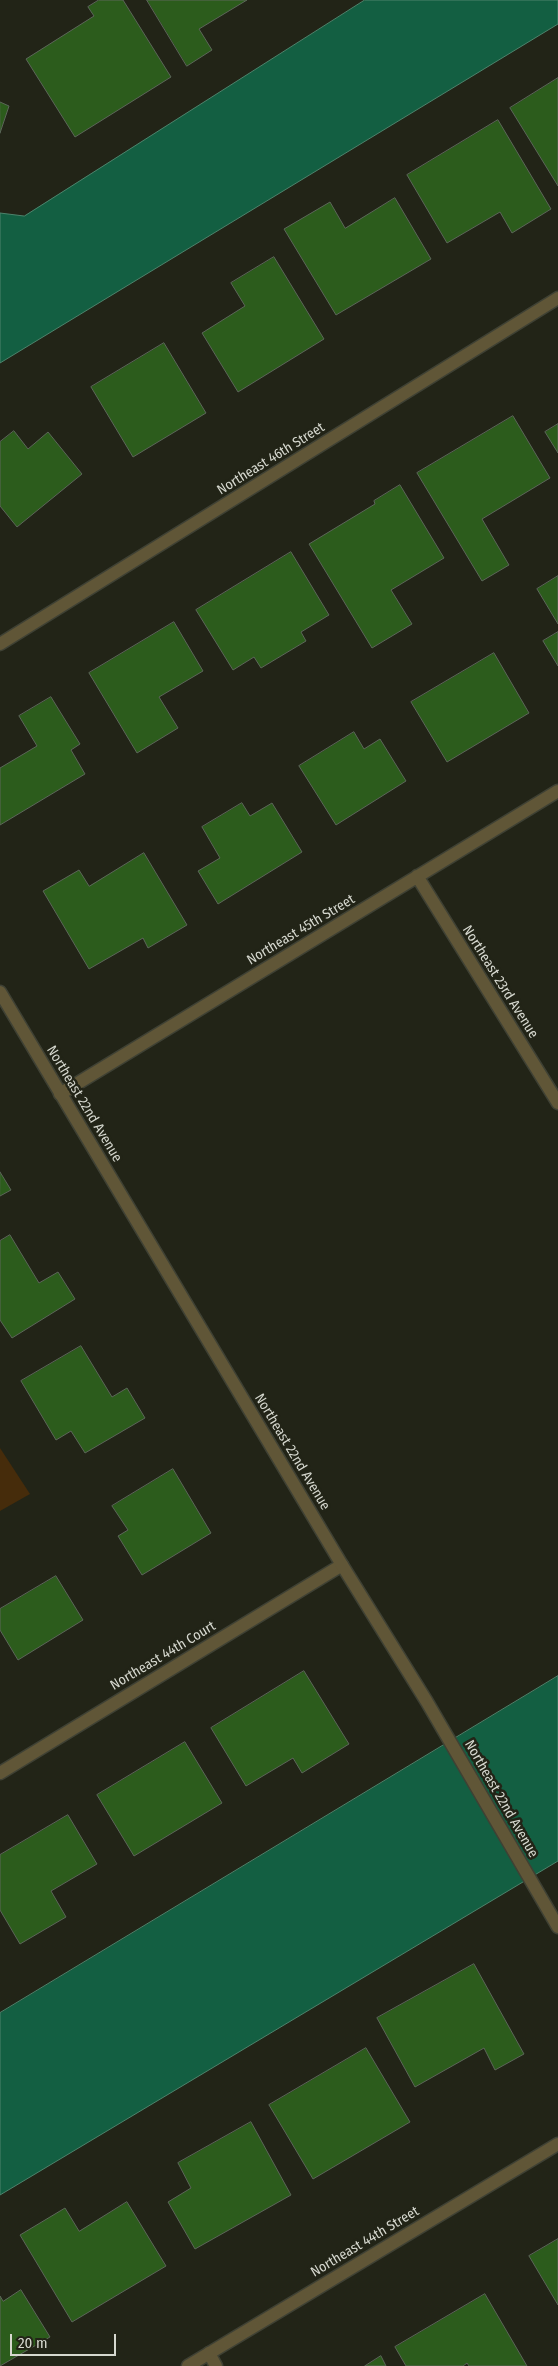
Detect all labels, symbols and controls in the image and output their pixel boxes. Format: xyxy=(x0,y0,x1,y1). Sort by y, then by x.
street label: Northeast 46th Street xyxy=(214,419,328,499)
street label: Northeast 45th Street xyxy=(244,891,358,969)
street label: Northeast 23rd Avenue xyxy=(458,922,542,1042)
street label: Northeast 22nd Avenue xyxy=(43,1043,125,1165)
street label: Northeast 22nd Avenue xyxy=(251,1391,333,1513)
street label: Northeast 44th Court xyxy=(107,1618,219,1694)
street label: Northeast 22nd Avenue xyxy=(461,1737,541,1861)
street label: Northeast 44th Street xyxy=(308,2203,422,2281)
scale bar xyxy=(12,2324,119,2356)
text: 20 m xyxy=(18,2334,48,2352)

